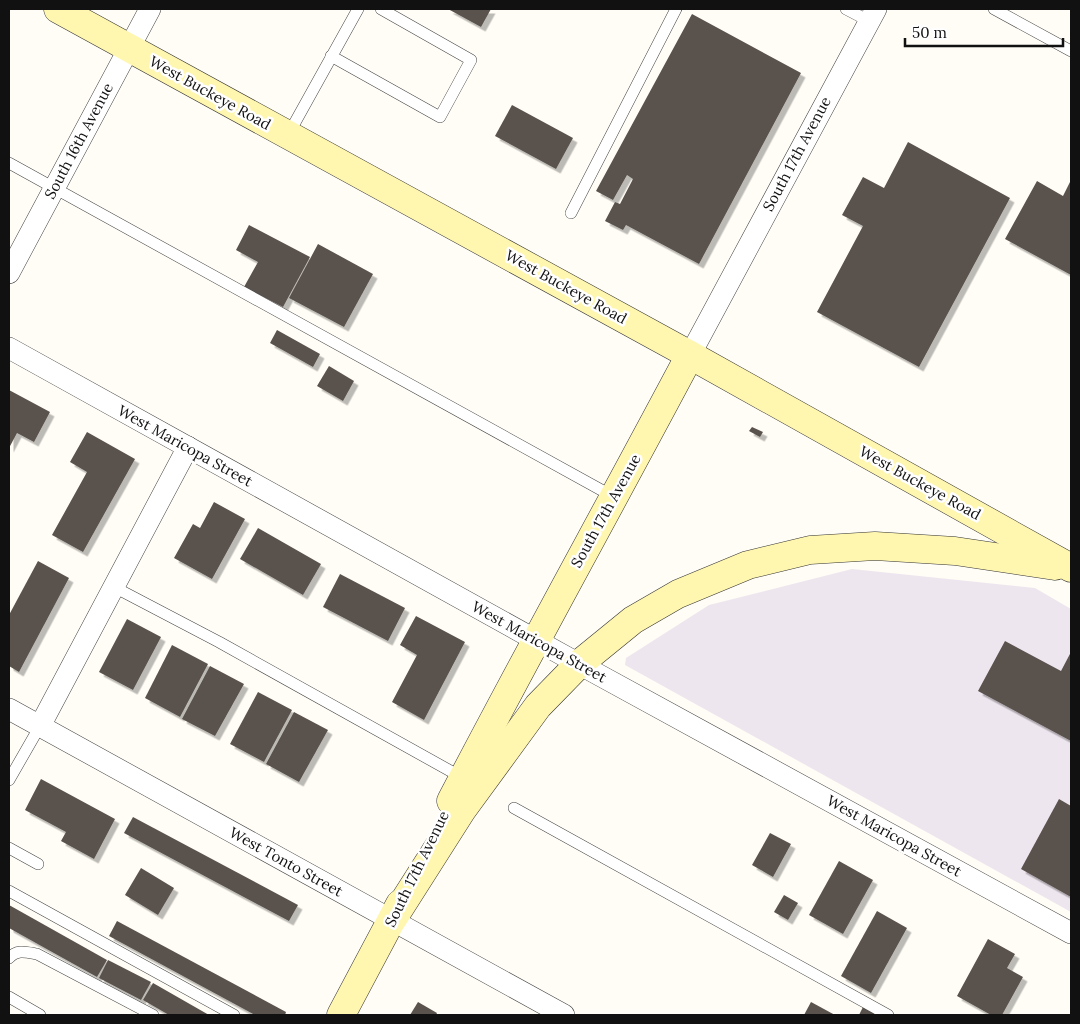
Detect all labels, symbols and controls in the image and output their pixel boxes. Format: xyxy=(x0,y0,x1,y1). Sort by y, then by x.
scale bar xyxy=(905,15,1062,47)
text: 50 m xyxy=(912,23,947,42)
street label: West Buckeye Road xyxy=(146,51,274,134)
street label: South 16th Avenue xyxy=(40,79,117,202)
street label: South 17th Avenue xyxy=(758,93,835,214)
street label: West Buckeye Road xyxy=(502,245,630,328)
street label: West Maricopa Street xyxy=(115,401,256,491)
street label: West Buckeye Road xyxy=(856,441,984,524)
street label: South 17th Avenue xyxy=(566,451,645,571)
street label: West Maricopa Street xyxy=(469,597,610,687)
street label: West Maricopa Street xyxy=(824,791,965,881)
street label: South 17th Avenue xyxy=(380,808,453,930)
street label: West Tonto Street xyxy=(226,823,346,901)

